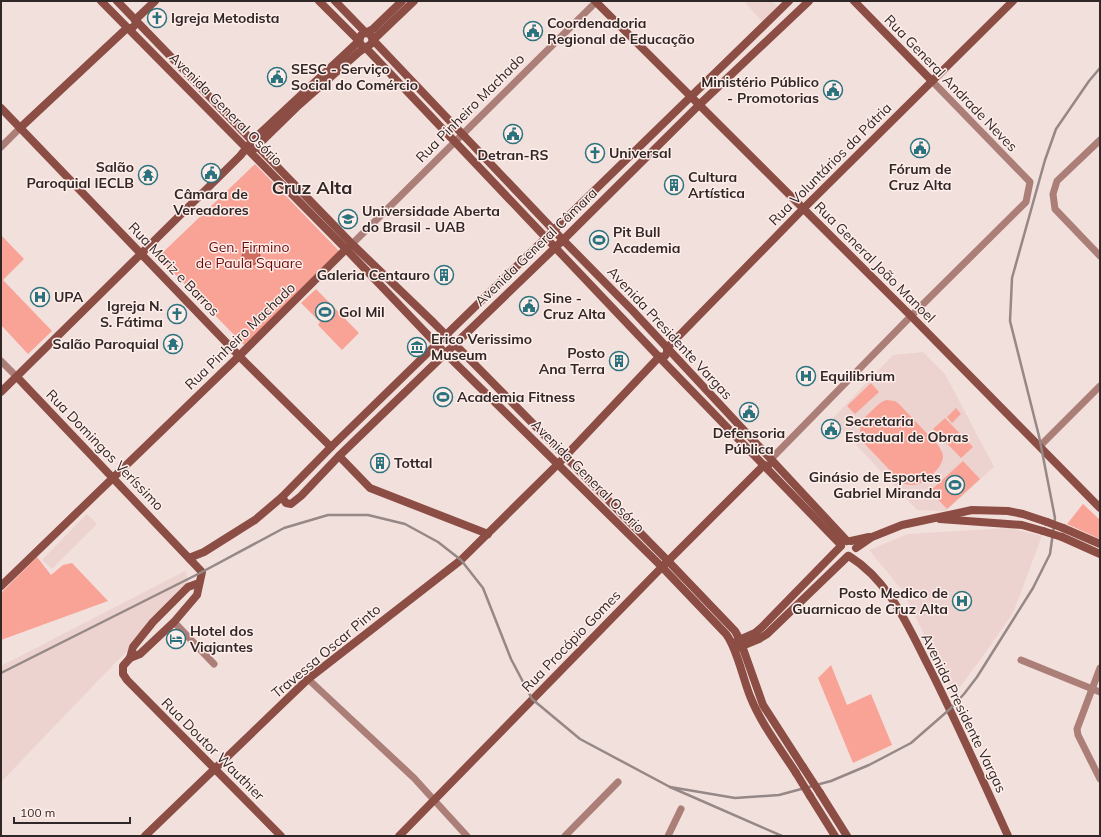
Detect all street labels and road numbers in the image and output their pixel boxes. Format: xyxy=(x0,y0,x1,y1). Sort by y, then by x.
street label: Rua General Andrade Neves xyxy=(881,11,1021,155)
street label: Avenida General Osório xyxy=(166,49,286,169)
street label: Rua Pinheiro Machado xyxy=(412,50,528,166)
street label: Rua Voluntários da Pátria xyxy=(765,99,895,229)
street label: Avenida General Câmara xyxy=(471,184,601,310)
street label: Rua General João Manoel xyxy=(811,198,939,326)
street label: Rua Mariz e Barros xyxy=(125,218,223,320)
street label: Avenida Presidente Vargas xyxy=(604,263,736,403)
street label: Rua Pinheiro Machado xyxy=(181,279,299,393)
street label: Rua Domingos Veríssimo xyxy=(42,386,168,514)
street label: Avenida General Osório xyxy=(528,416,648,536)
street label: Rua Procópio Gomes xyxy=(518,586,624,696)
street label: Travessa Oscar Pinto xyxy=(268,600,384,702)
street label: Avenida Presidente Vargas xyxy=(918,630,1011,796)
street label: Rua Doutor Wauthier xyxy=(158,694,269,805)

